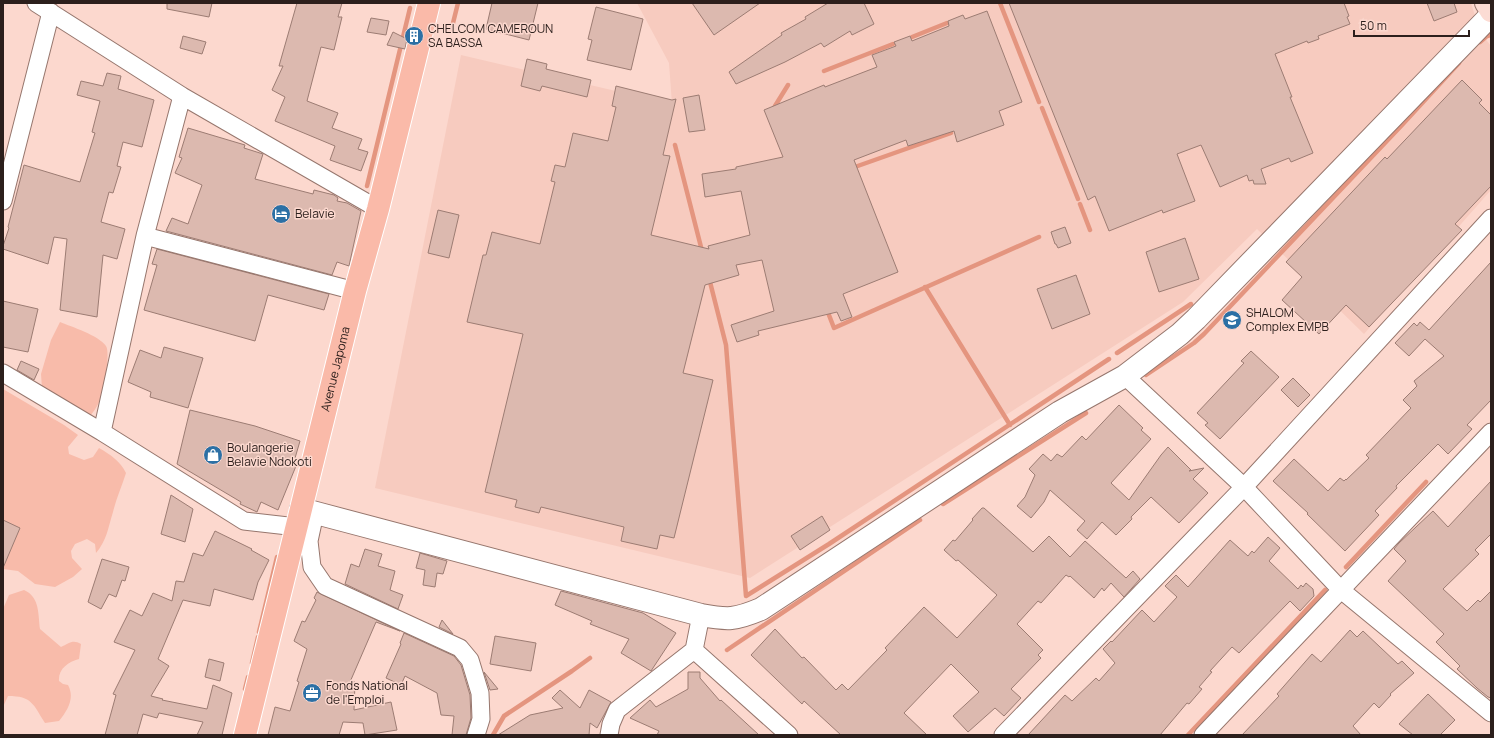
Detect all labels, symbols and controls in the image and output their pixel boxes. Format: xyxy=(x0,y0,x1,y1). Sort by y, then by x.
scale bar xyxy=(1354,12,1469,38)
text: 50 m xyxy=(1360,17,1387,34)
place label: CHELCOM CAMEROUN SA BASSA xyxy=(428,20,553,51)
building icon: CHELCOM CAMEROUN SA BASSA xyxy=(403,25,425,47)
hotel icon: Belavie xyxy=(270,203,292,225)
place label: Belavie xyxy=(295,205,335,222)
place label: SHALOM Complex EMPB xyxy=(1246,304,1329,335)
school or university icon: SHALOM Complex EMPB xyxy=(1221,309,1243,331)
street label: Avenue Japoma xyxy=(316,325,354,413)
place label: Boulangerie Belavie Ndokoti xyxy=(227,439,312,470)
shop icon: Boulangerie Belavie Ndokoti xyxy=(202,444,224,466)
place label: Fonds National de l'Emploi xyxy=(326,677,408,708)
office icon: Fonds National de l'Emploi xyxy=(301,682,323,704)

